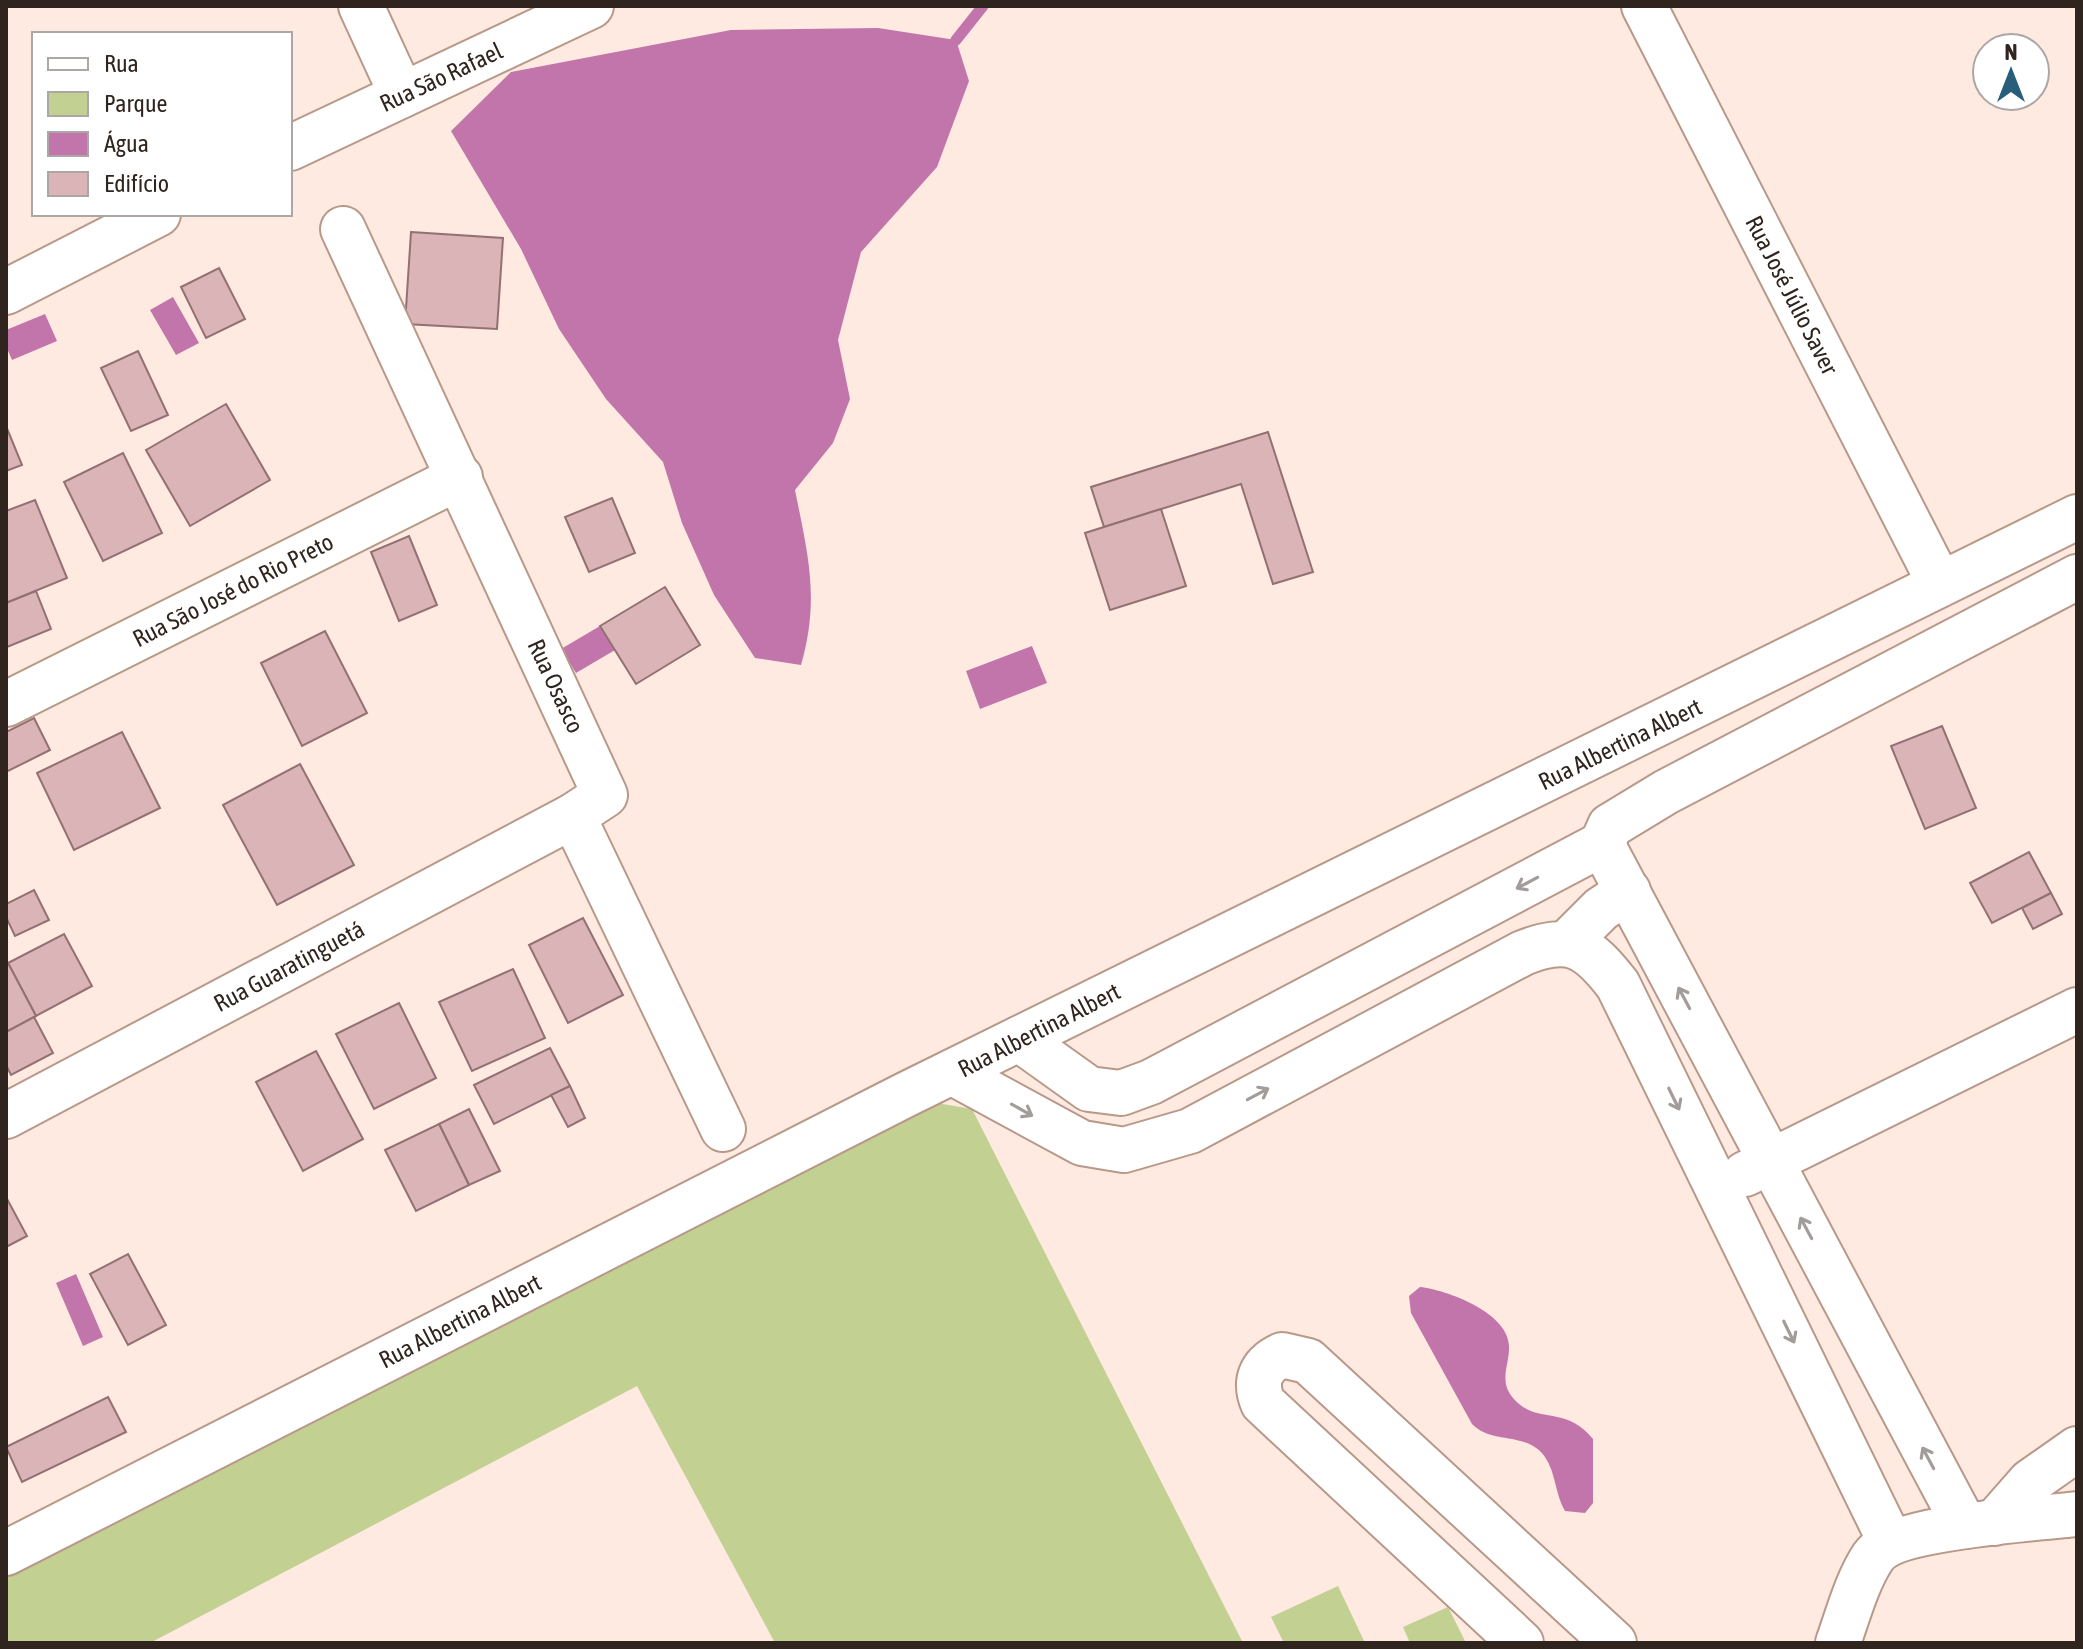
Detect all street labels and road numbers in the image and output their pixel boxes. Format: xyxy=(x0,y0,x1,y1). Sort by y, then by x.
street label: Rua São Rafael xyxy=(375,37,507,117)
street label: Rua José Júlio Saver xyxy=(1740,211,1844,380)
street label: Rua São José do Rio Preto xyxy=(128,528,338,652)
street label: Rua Osasco xyxy=(523,635,589,737)
street label: Rua Albertina Albert xyxy=(1534,693,1706,795)
street label: Rua Guaratinguetá xyxy=(209,915,369,1017)
street label: Rua Albertina Albert xyxy=(954,978,1124,1082)
street label: Rua Albertina Albert xyxy=(375,1269,545,1373)

